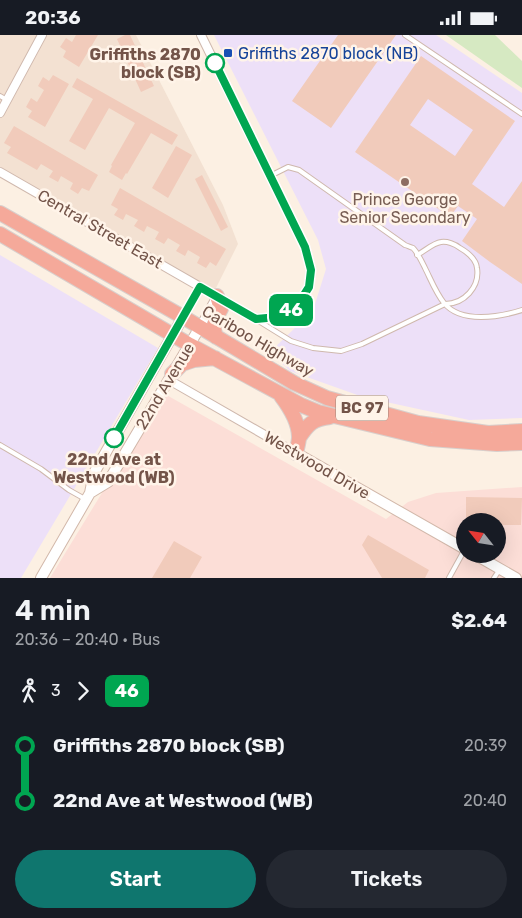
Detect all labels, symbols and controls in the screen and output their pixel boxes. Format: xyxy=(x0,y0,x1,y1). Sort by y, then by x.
text: 20:36 xyxy=(25,6,81,29)
place label: Griffiths 2870 block (NB) xyxy=(238,44,418,63)
place label: Griffiths 2870 block (SB) xyxy=(90,45,201,82)
marker: Griffiths 2870 block (NB) xyxy=(222,47,234,59)
marker: Griffiths 2870 block (SB) xyxy=(205,53,225,73)
marker: Prince George Senior Secondary xyxy=(399,176,411,188)
street label: Central Street East xyxy=(34,185,166,273)
place label: Prince George Senior Secondary xyxy=(339,190,471,227)
line badge: 46 xyxy=(268,294,314,326)
text: 46 xyxy=(279,299,303,321)
street label: Cariboo Highway xyxy=(199,301,317,381)
street label: 22nd Avenue xyxy=(132,339,198,433)
road number: BC 97 xyxy=(336,395,388,421)
street label: Westwood Drive xyxy=(261,427,373,503)
marker: 22nd Ave at Westwood (WB) xyxy=(104,428,124,448)
place label: 22nd Ave at Westwood (WB) xyxy=(53,450,175,487)
north arrow xyxy=(456,513,506,563)
map controls xyxy=(456,513,506,563)
text: 4 min xyxy=(15,594,91,627)
text: $2.64 xyxy=(451,609,507,632)
text: 20:36 – 20:40 · Bus xyxy=(15,630,160,649)
icon: walk xyxy=(15,677,43,705)
icon: forward xyxy=(69,677,97,705)
text: 46 xyxy=(115,680,139,702)
text: 3 xyxy=(51,681,61,700)
text: Griffiths 2870 block (SB) xyxy=(53,734,284,757)
text: 20:39 xyxy=(464,736,507,755)
text: 22nd Ave at Westwood (WB) xyxy=(53,789,313,812)
text: 20:40 xyxy=(463,791,507,810)
button: Start xyxy=(15,850,256,908)
button: Tickets xyxy=(266,850,507,908)

